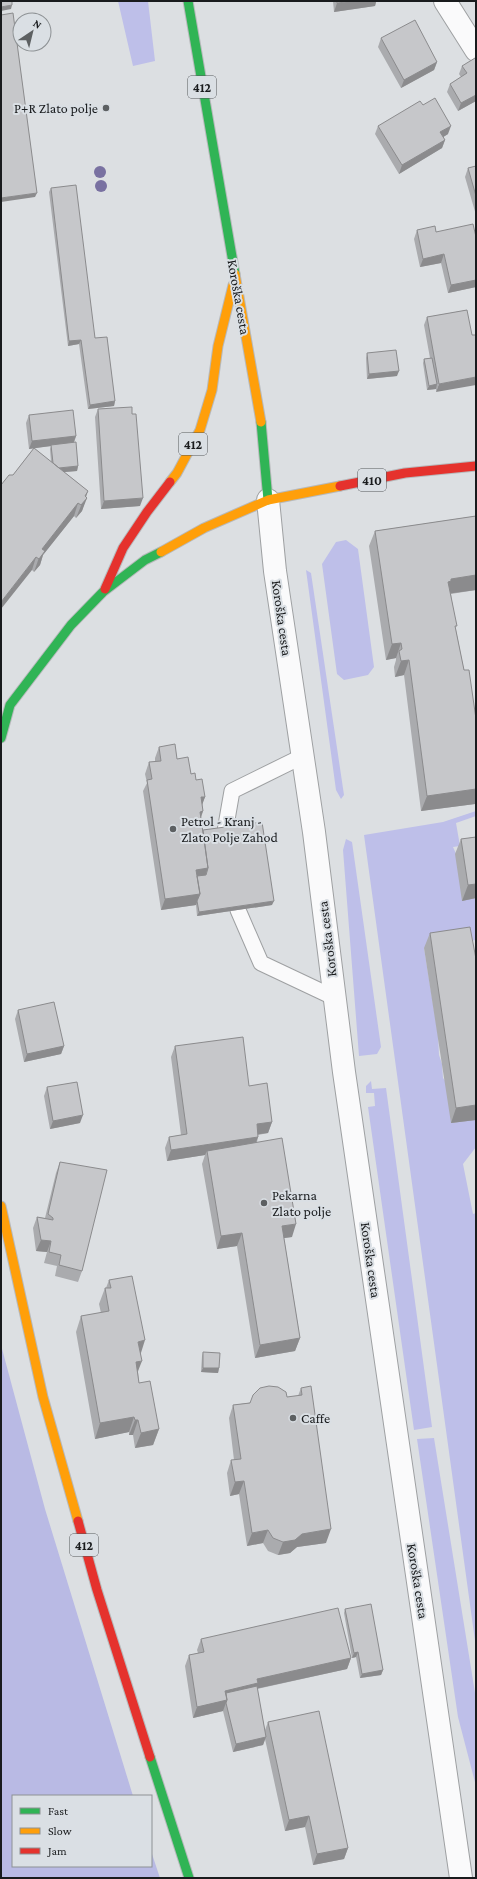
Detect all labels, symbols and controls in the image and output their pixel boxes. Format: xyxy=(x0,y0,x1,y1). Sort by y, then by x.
north arrow xyxy=(12,12,52,52)
text: N xyxy=(31,17,45,31)
road number: 412 xyxy=(188,76,216,98)
place label: P+R Zlato polje xyxy=(14,100,98,117)
marker: P+R Zlato polje xyxy=(101,103,111,113)
street label: Koroška cesta xyxy=(225,258,254,336)
road number: 412 xyxy=(179,433,207,455)
road number: 410 xyxy=(358,469,386,491)
street label: Koroška cesta xyxy=(269,579,295,657)
place label: Petrol - Kranj - Zlato Polje Zahod xyxy=(181,813,278,846)
marker: Petrol - Kranj - Zlato Polje Zahod xyxy=(168,824,178,834)
street label: Koroška cesta xyxy=(314,900,340,978)
place label: Pekarna Zlato polje xyxy=(272,1187,331,1220)
marker: Pekarna Zlato polje xyxy=(259,1198,269,1208)
street label: Koroška cesta xyxy=(358,1221,384,1299)
place label: Caffe xyxy=(301,1410,330,1426)
marker: Caffe xyxy=(288,1413,298,1423)
road number: 412 xyxy=(70,1534,98,1556)
street label: Koroška cesta xyxy=(404,1542,432,1620)
legend xyxy=(12,1795,152,1867)
text: Fast xyxy=(48,1804,69,1818)
text: Slow xyxy=(48,1824,72,1838)
text: Jam xyxy=(47,1844,67,1858)

